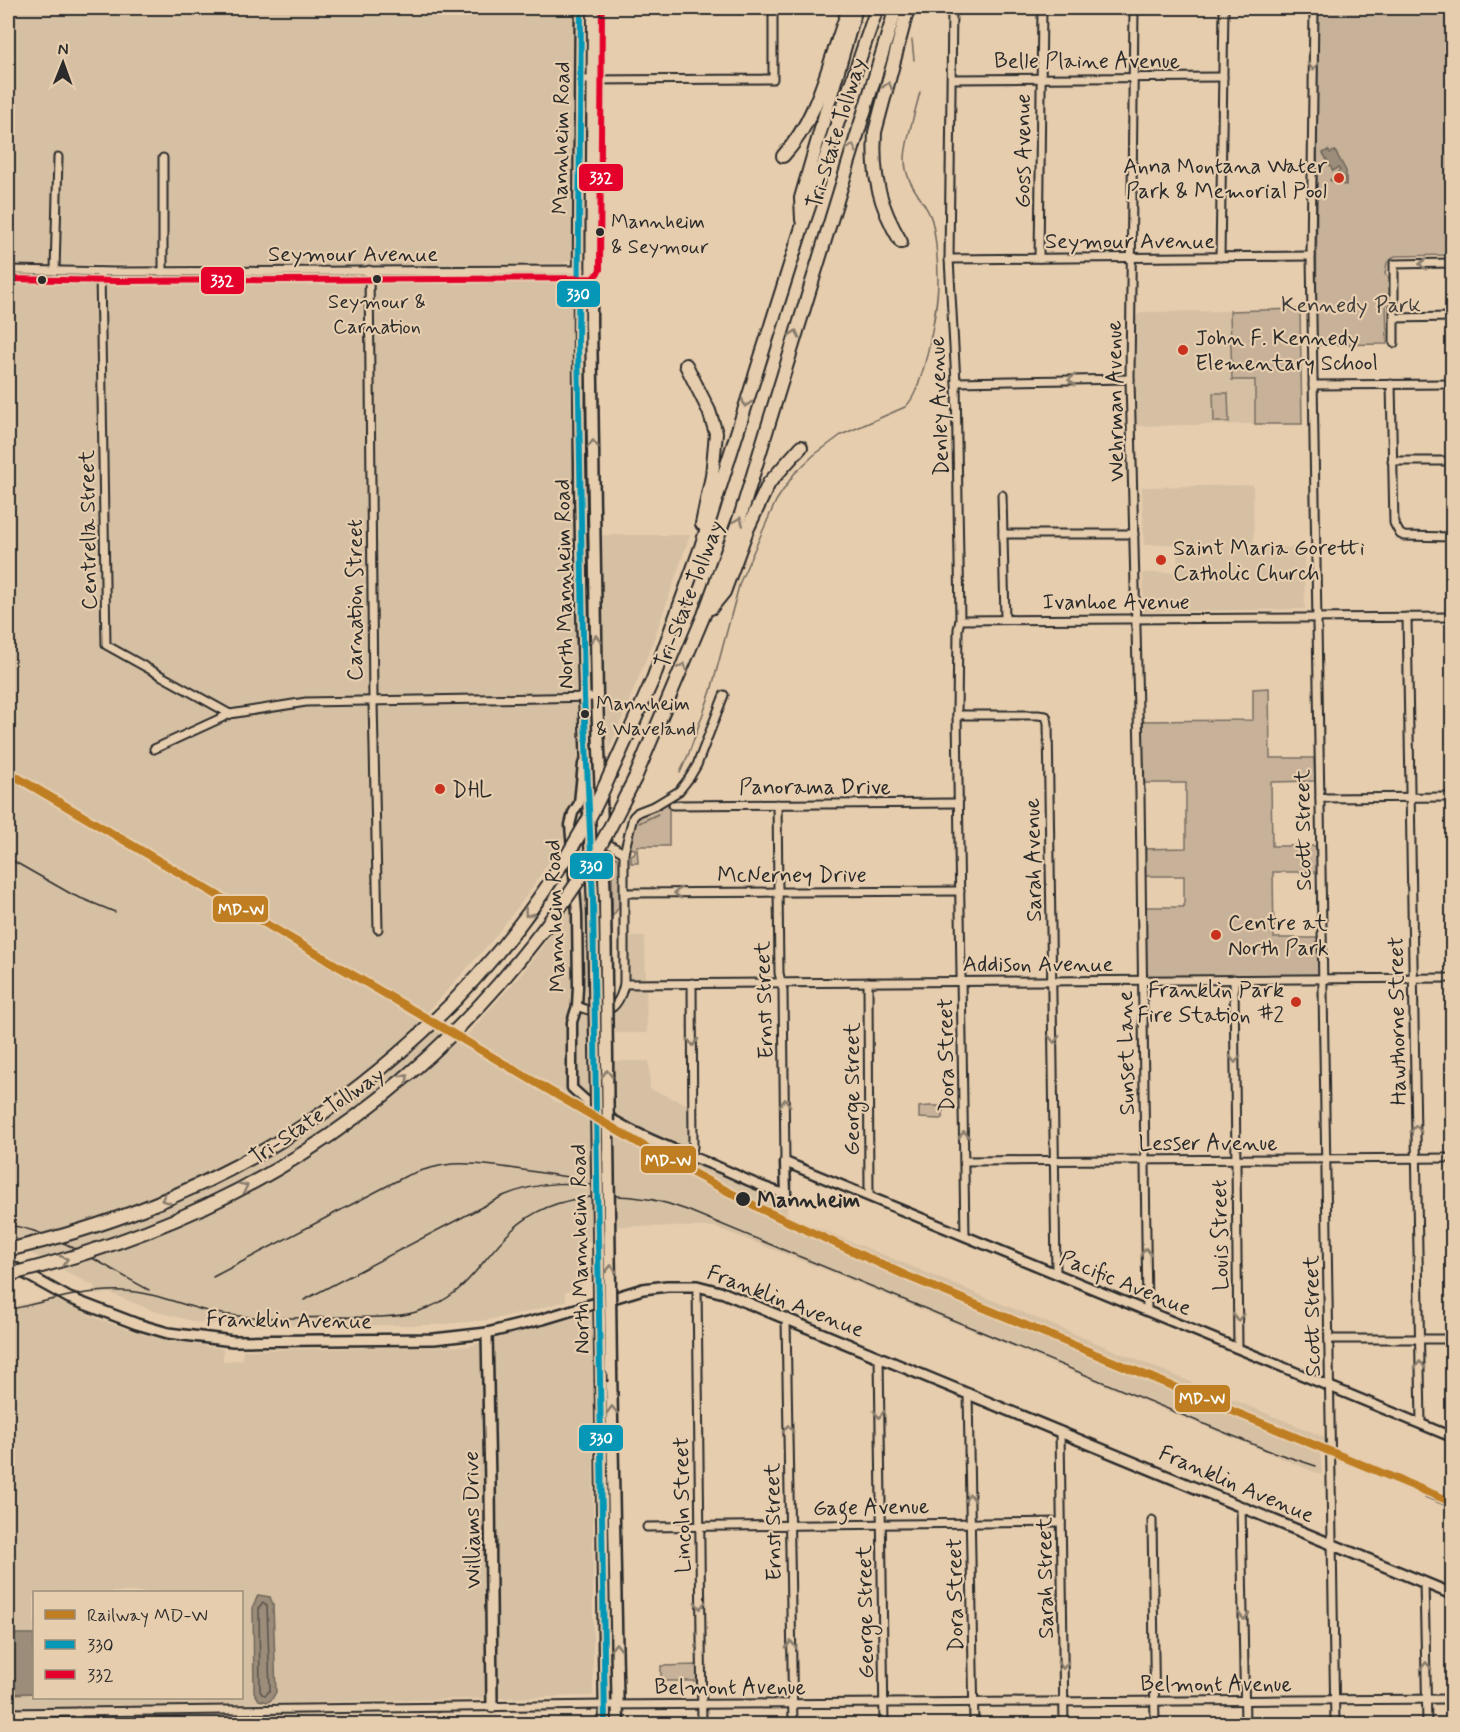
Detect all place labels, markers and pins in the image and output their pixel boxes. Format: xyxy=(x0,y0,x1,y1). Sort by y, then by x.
place label: Anna Montana Water Park & Memorial Pool xyxy=(1123,153,1328,206)
marker: Anna Montana Water Park & Memorial Pool xyxy=(1332,171,1346,185)
place label: Mannheim & Seymour xyxy=(611,209,709,261)
marker: Mannheim & Seymour xyxy=(594,226,606,238)
marker: Seymour & Carnation xyxy=(371,273,383,285)
unlabelled marker xyxy=(36,274,48,286)
place label: Seymour & Carnation xyxy=(328,289,426,341)
place label: John F. Kennedy Elementary School xyxy=(1195,325,1378,378)
marker: John F. Kennedy Elementary School xyxy=(1176,343,1190,357)
place label: Saint Maria Goretti Catholic Church xyxy=(1173,535,1365,588)
marker: Saint Maria Goretti Catholic Church xyxy=(1154,553,1168,567)
place label: Mannheim & Waveland xyxy=(596,691,696,743)
marker: Mannheim & Waveland xyxy=(579,708,591,720)
place label: DHL xyxy=(452,777,492,805)
marker: DHL xyxy=(433,782,447,796)
place label: Centre at North Park xyxy=(1228,910,1329,963)
marker: Centre at North Park xyxy=(1209,928,1223,942)
place label: Franklin Park Fire Station #2 xyxy=(1137,977,1284,1030)
marker: Franklin Park Fire Station #2 xyxy=(1289,995,1303,1009)
place label: Mannheim xyxy=(757,1187,860,1215)
marker: Mannheim xyxy=(734,1190,752,1208)

